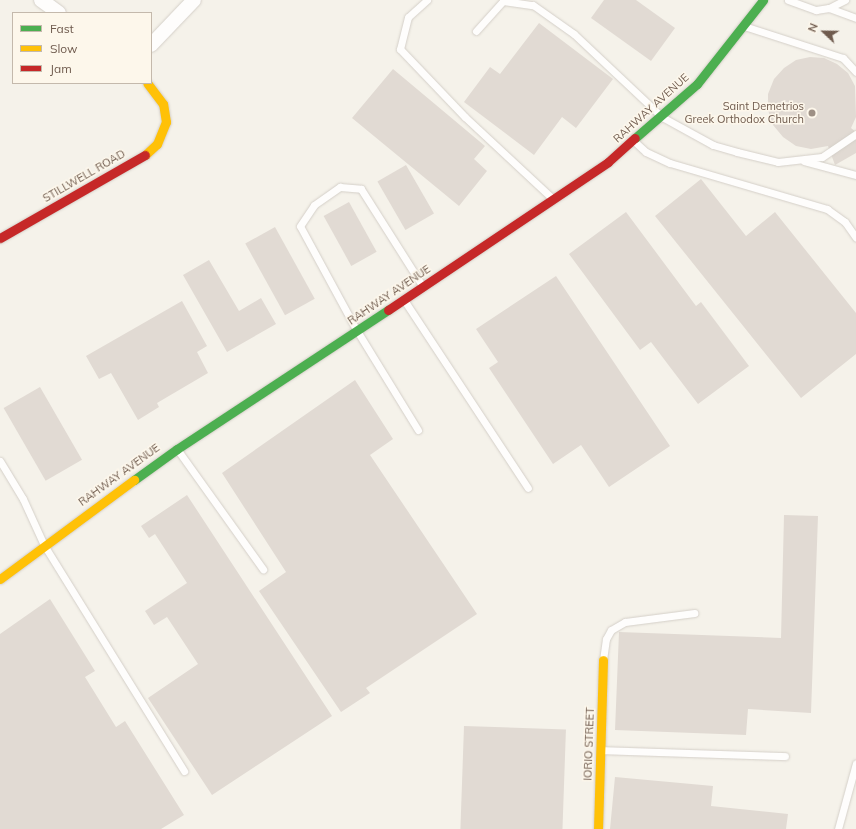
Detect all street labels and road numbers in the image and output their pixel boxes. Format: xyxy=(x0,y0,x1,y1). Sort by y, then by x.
street label: RAHWAY AVENUE xyxy=(611,71,691,145)
street label: STILLWELL ROAD xyxy=(40,147,128,205)
street label: RAHWAY AVENUE xyxy=(345,262,433,328)
street label: RAHWAY AVENUE xyxy=(76,441,162,509)
street label: IORIO STREET xyxy=(581,707,597,781)

